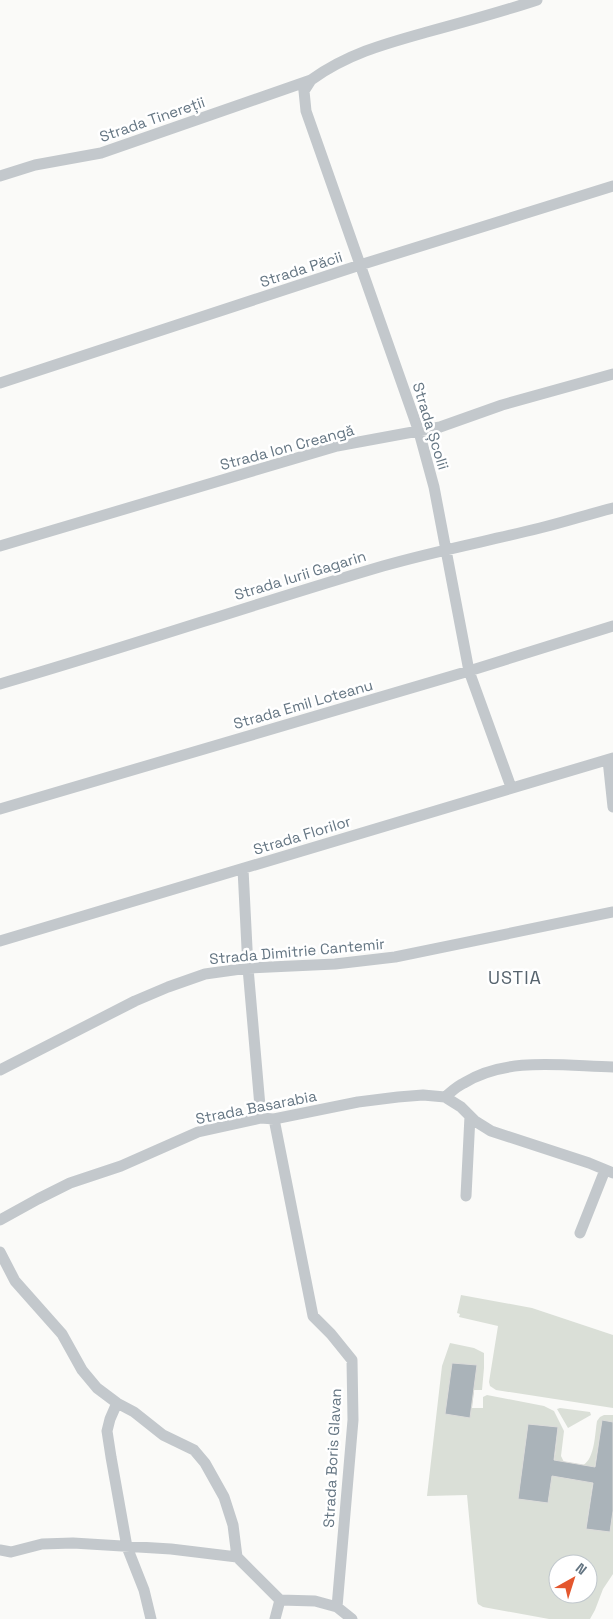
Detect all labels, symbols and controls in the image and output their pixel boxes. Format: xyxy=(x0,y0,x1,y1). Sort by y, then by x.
street label: Strada Tinereții xyxy=(97,92,207,146)
street label: Strada Păcii xyxy=(257,247,345,291)
street label: Strada Școlii xyxy=(409,380,453,472)
street label: Strada Ion Creangă xyxy=(218,420,356,474)
street label: Strada Iurii Gagarin xyxy=(232,546,368,604)
street label: Strada Emil Loteanu xyxy=(231,675,375,733)
street label: Strada Florilor xyxy=(251,811,353,859)
street label: Strada Dimitrie Cantemir xyxy=(208,934,386,968)
district label: USTIA xyxy=(488,966,542,989)
street label: Strada Basarabia xyxy=(194,1086,319,1128)
street label: Strada Boris Glavan xyxy=(319,1388,345,1528)
north arrow xyxy=(548,1554,598,1604)
text: N xyxy=(572,1559,590,1579)

